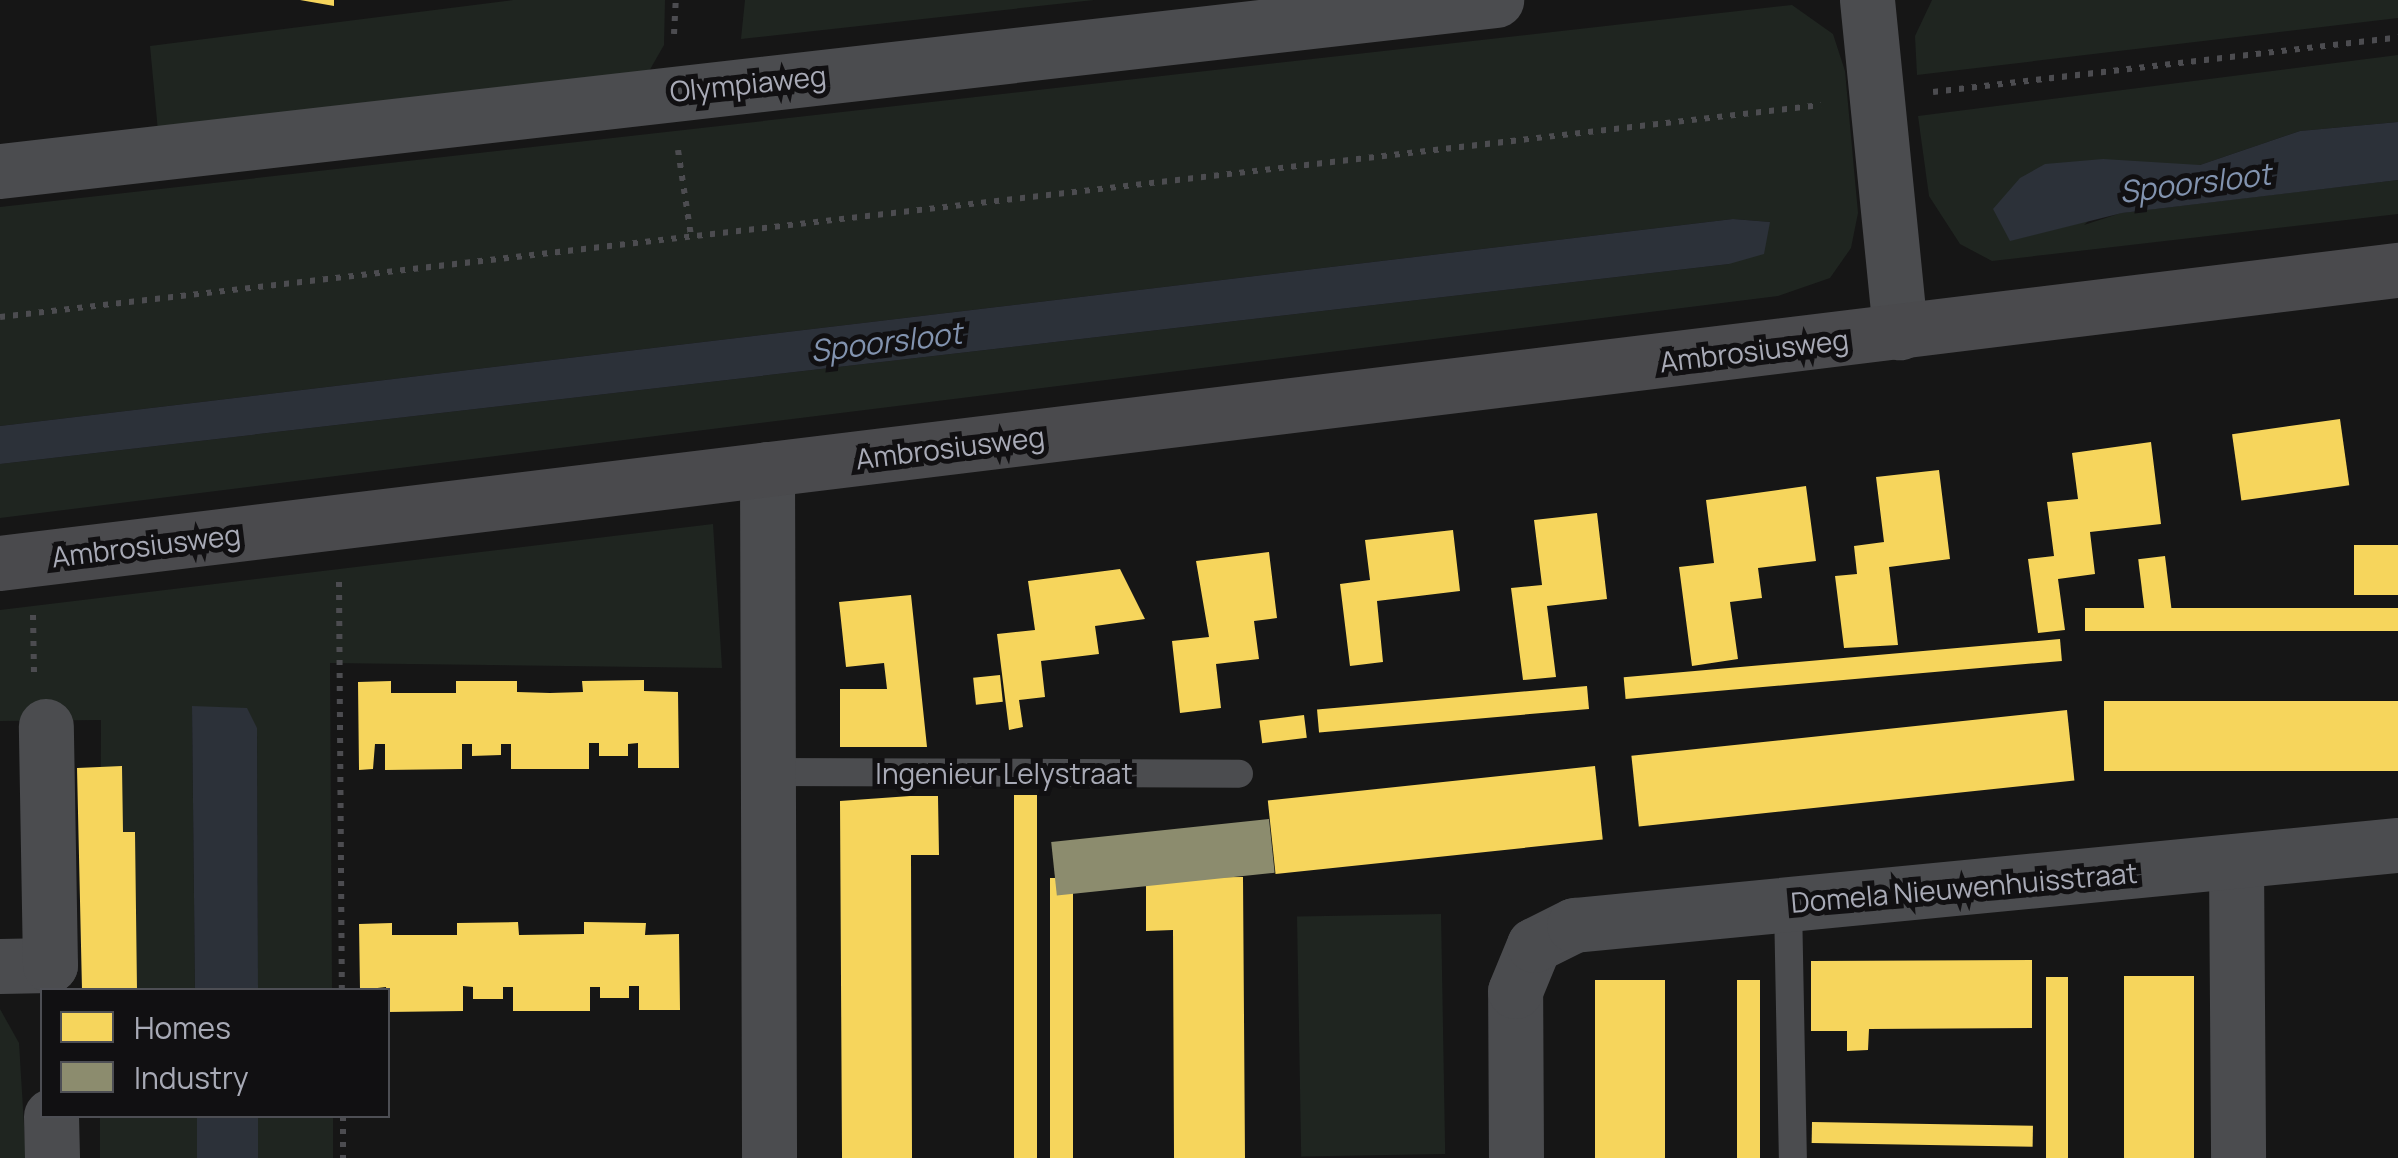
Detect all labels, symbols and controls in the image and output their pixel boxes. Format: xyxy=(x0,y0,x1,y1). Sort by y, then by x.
street label: Olympiaweg xyxy=(668,58,828,108)
water label: Spoorsloot xyxy=(2117,156,2273,210)
water label: Spoorsloot xyxy=(808,315,964,369)
street label: Ambrosiusweg xyxy=(1658,322,1850,378)
street label: Ambrosiusweg xyxy=(854,419,1046,475)
street label: Ambrosiusweg xyxy=(50,517,242,573)
street label: Ingenieur Lelystraat xyxy=(875,756,1133,790)
street label: Domela Nieuwenhuisstraat xyxy=(1789,855,2139,919)
legend xyxy=(40,988,390,1118)
text: Homes xyxy=(134,1007,231,1048)
text: Industry xyxy=(134,1057,249,1098)

